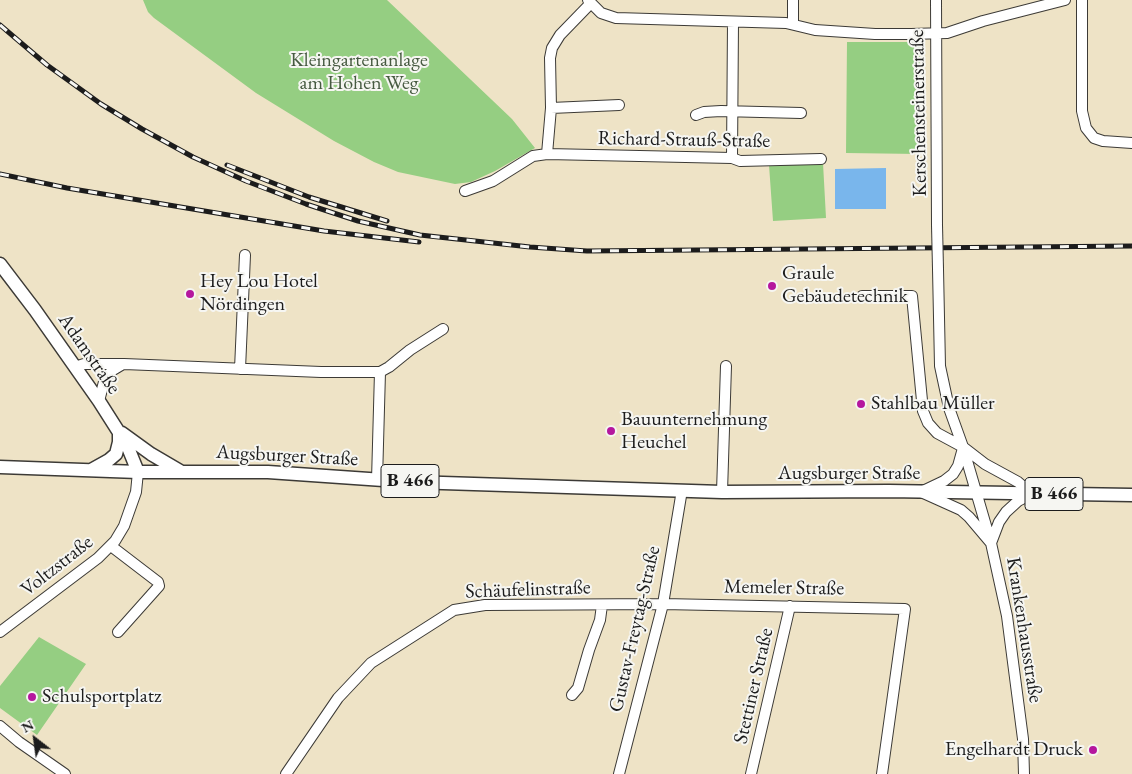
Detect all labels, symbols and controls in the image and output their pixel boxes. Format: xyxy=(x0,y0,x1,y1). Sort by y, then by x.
street label: Kerschensteinerstraße xyxy=(906,29,932,197)
park label: Kleingartenanlage am Hohen Weg xyxy=(290,49,428,96)
street label: Richard-Strauß-Straße xyxy=(598,126,770,154)
place label: Graule Gebäudetechnik xyxy=(782,262,908,309)
place label: Hey Lou Hotel Nördingen xyxy=(200,270,318,317)
marker: Graule Gebäudetechnik xyxy=(766,280,778,292)
marker: Hey Lou Hotel Nördingen xyxy=(184,288,196,300)
street label: Adamstraße xyxy=(53,309,125,399)
place label: Stahlbau Müller xyxy=(871,392,995,416)
marker: Stahlbau Müller xyxy=(855,398,867,410)
place label: Bauunternehmung Heuchel xyxy=(621,408,767,455)
marker: Bauunternehmung Heuchel xyxy=(605,425,617,437)
street label: Augsburger Straße xyxy=(215,440,359,472)
street label: Augsburger Straße xyxy=(778,462,920,486)
road number: B 466 xyxy=(381,464,439,498)
road number: B 466 xyxy=(1025,478,1083,510)
street label: Voltzstraße xyxy=(16,530,98,602)
street label: Gustav-Freytag-Straße xyxy=(604,544,666,714)
street label: Krankenhausstraße xyxy=(1001,555,1047,705)
street label: Memeler Straße xyxy=(724,575,844,601)
street label: Schäufelinstraße xyxy=(465,576,591,604)
street label: Stettiner Straße xyxy=(729,626,779,746)
place label: Schulsportplatz xyxy=(42,685,161,709)
marker: Schulsportplatz xyxy=(26,691,38,703)
north arrow xyxy=(10,714,60,764)
text: N xyxy=(18,715,37,737)
place label: Engelhardt Druck xyxy=(945,738,1083,762)
marker: Engelhardt Druck xyxy=(1087,744,1099,756)

